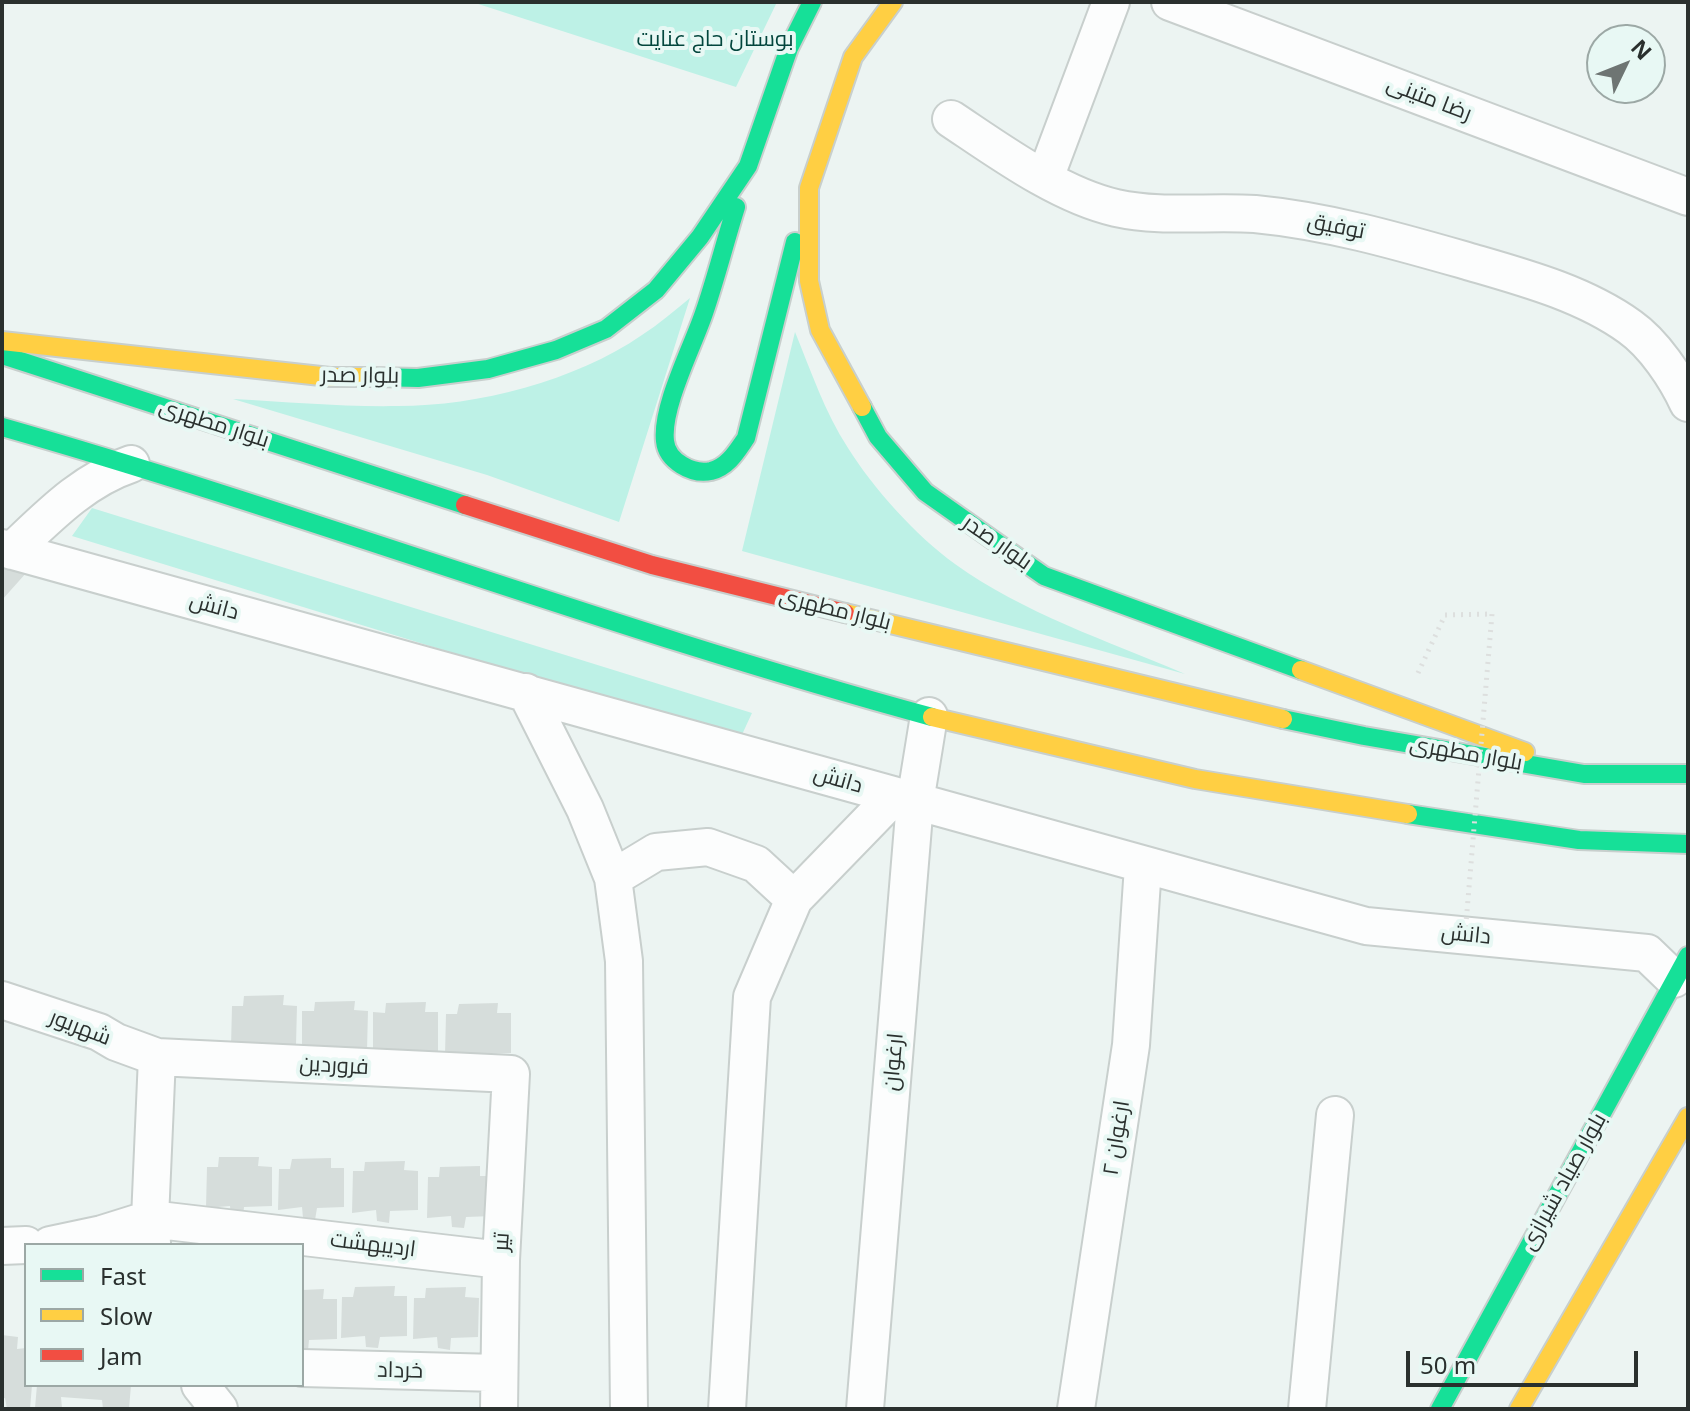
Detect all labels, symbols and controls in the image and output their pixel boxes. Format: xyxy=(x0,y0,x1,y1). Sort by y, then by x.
north arrow xyxy=(1586,24,1666,104)
park label: بوستان حاج عنایت xyxy=(636,27,794,53)
text: N xyxy=(1625,32,1659,66)
street label: رضا متینی xyxy=(1383,71,1475,127)
street label: توفیق xyxy=(1305,208,1367,246)
street label: بلوار صدر xyxy=(321,362,399,390)
street label: بلوار مطهری xyxy=(156,394,272,454)
street label: بلوار صدر xyxy=(957,510,1037,576)
street label: بلوار مطهری xyxy=(776,583,894,637)
street label: دانش xyxy=(187,588,241,626)
street label: بلوار مطهری xyxy=(1407,731,1525,777)
street label: دانش xyxy=(810,760,866,800)
street label: دانش xyxy=(1440,919,1492,951)
street label: شهریور xyxy=(46,1004,114,1052)
street label: ارغوان xyxy=(878,1032,910,1092)
street label: فروردین xyxy=(299,1051,369,1081)
street label: ارغوان ۲ xyxy=(1098,1099,1136,1177)
street label: بلوار صیاد شیرازی xyxy=(1515,1109,1613,1255)
street label: اردیبهشت xyxy=(329,1227,417,1263)
street label: تیر xyxy=(488,1232,516,1252)
legend xyxy=(24,1243,304,1387)
text: Fast xyxy=(100,1259,146,1292)
text: Slow xyxy=(100,1299,152,1332)
scale bar xyxy=(1410,1335,1642,1385)
text: Jam xyxy=(100,1339,142,1372)
text: 50 m xyxy=(1420,1348,1476,1381)
street label: خرداد xyxy=(377,1357,423,1385)

